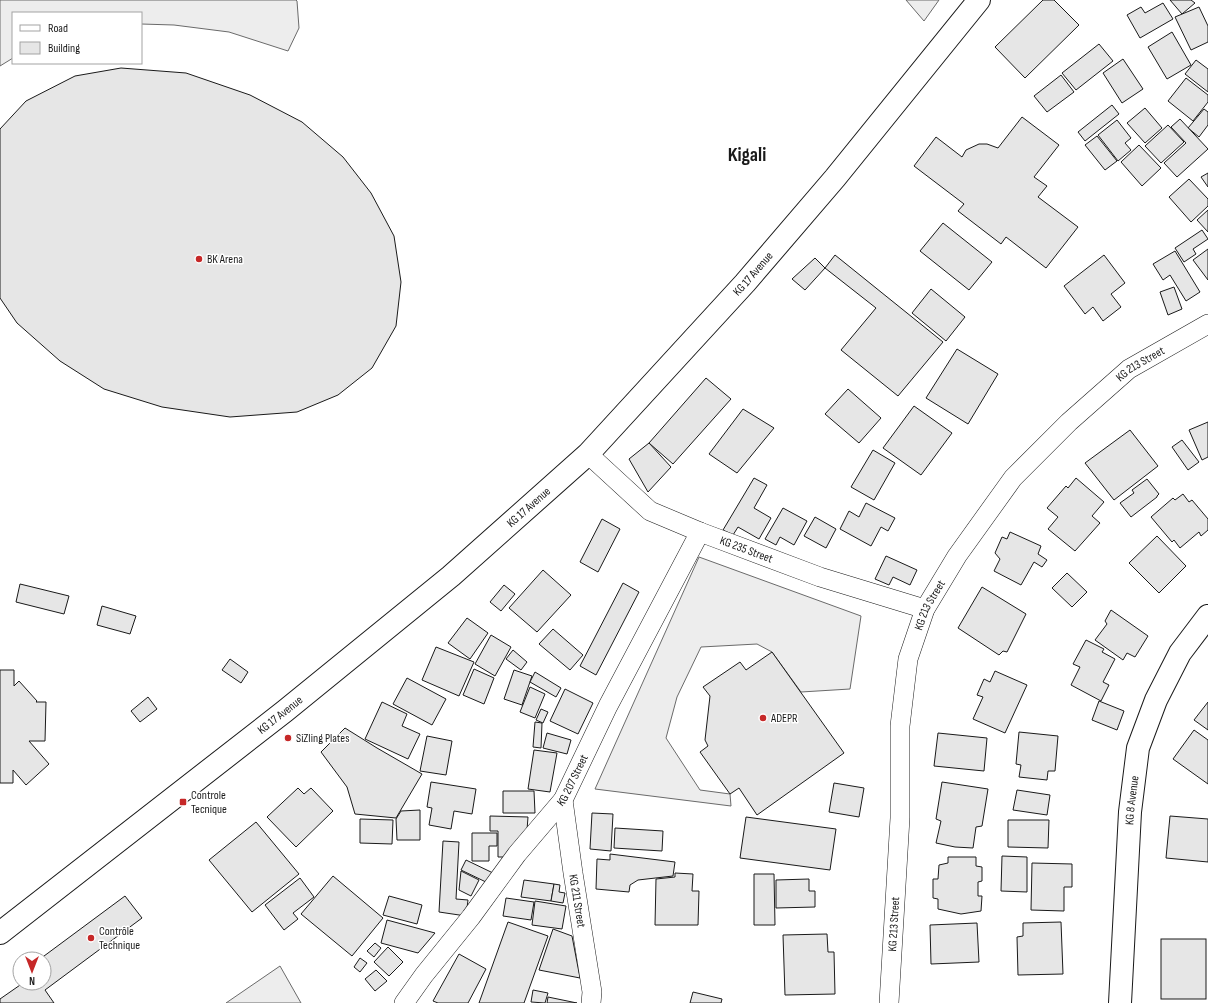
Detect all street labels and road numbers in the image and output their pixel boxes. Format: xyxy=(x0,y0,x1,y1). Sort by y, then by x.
street label: KG 17 Avenue xyxy=(730,248,776,299)
street label: KG 213 Street xyxy=(1113,343,1167,385)
street label: KG 17 Avenue xyxy=(504,483,554,530)
street label: KG 235 Street xyxy=(718,533,775,566)
street label: KG 213 Street xyxy=(911,577,949,632)
street label: KG 17 Avenue xyxy=(254,692,306,737)
street label: KG 207 Street xyxy=(554,752,591,809)
street label: KG 8 Avenue xyxy=(1122,775,1142,826)
street label: KG 211 Street xyxy=(566,873,589,929)
street label: KG 213 Street xyxy=(885,896,903,952)

